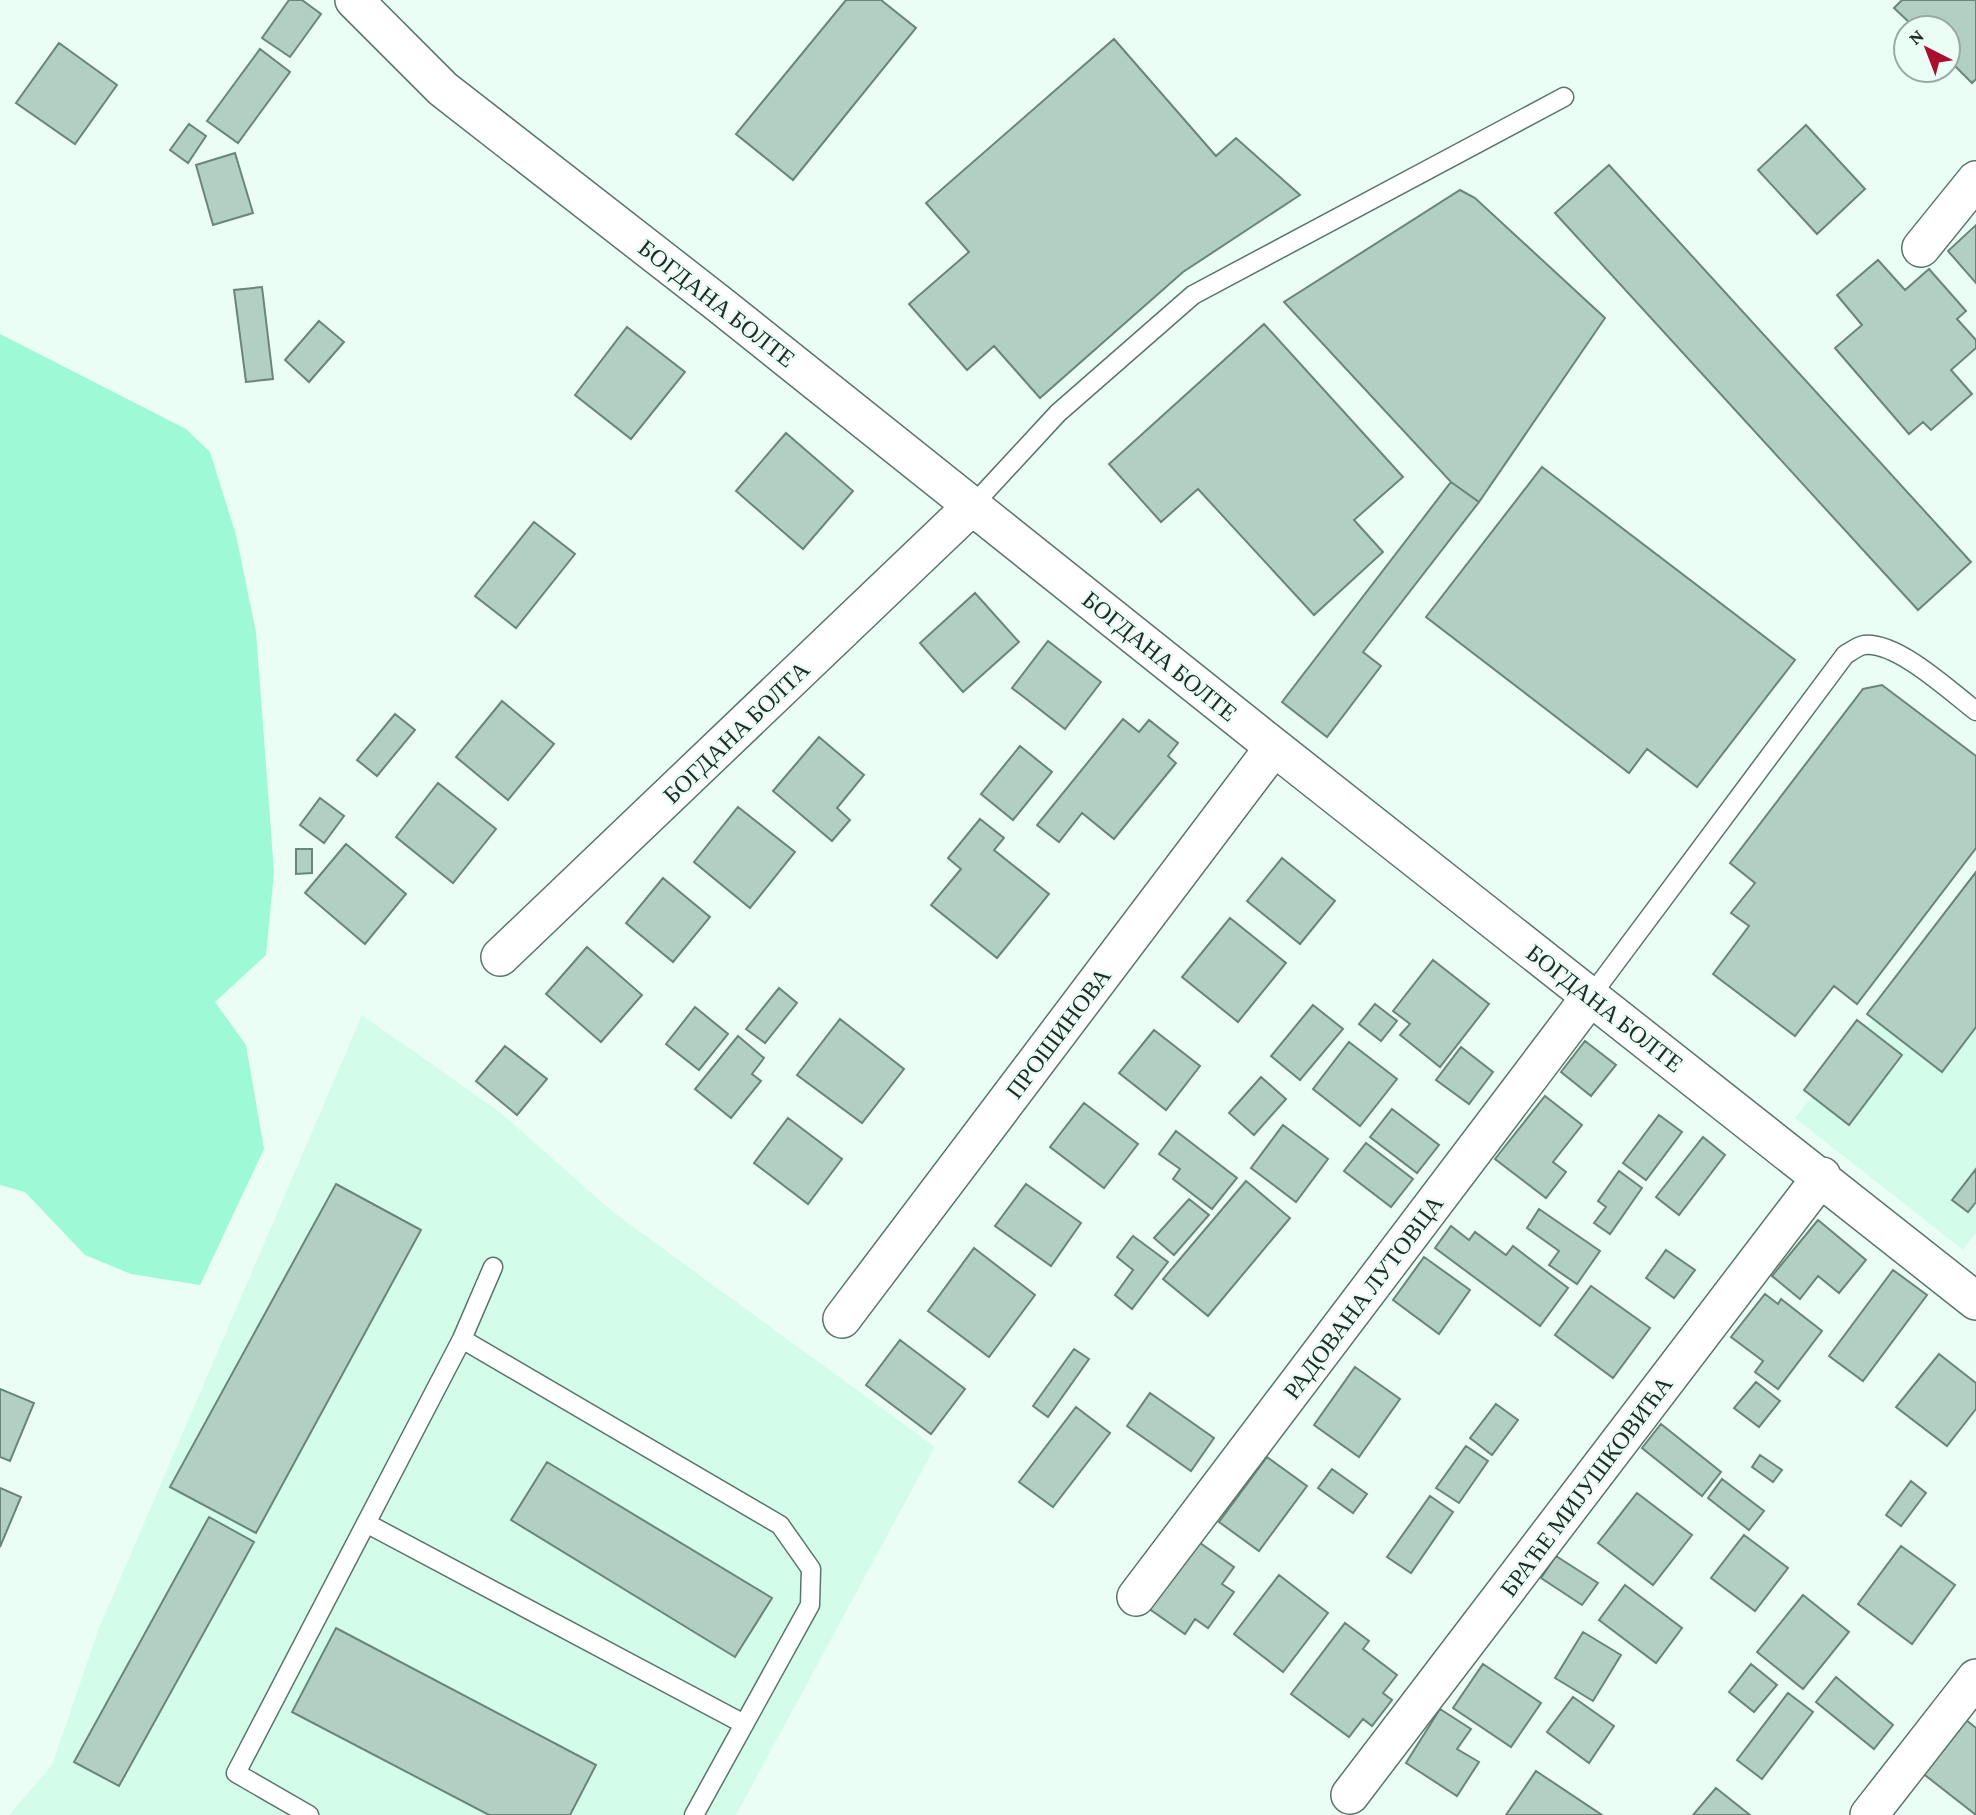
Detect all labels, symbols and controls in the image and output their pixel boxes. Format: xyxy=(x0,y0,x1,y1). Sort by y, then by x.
north arrow xyxy=(1892,14,1962,84)
text: N xyxy=(1904,25,1928,49)
street label: БОГДАНА БОЛТЕ xyxy=(633,234,801,372)
street label: БОГДАНА БОЛТЕ xyxy=(1077,585,1243,727)
street label: БОГДАНА БОЛТА xyxy=(657,655,815,809)
street label: БОГДАНА БОЛТЕ xyxy=(1521,939,1689,1077)
street label: ПРОШИНОВА xyxy=(1000,962,1116,1104)
street label: РАДОВАНА ЛУТОВЦА xyxy=(1278,1189,1449,1404)
street label: БРАЋЕ МИЈУШКОВИЋА xyxy=(1494,1370,1678,1601)

